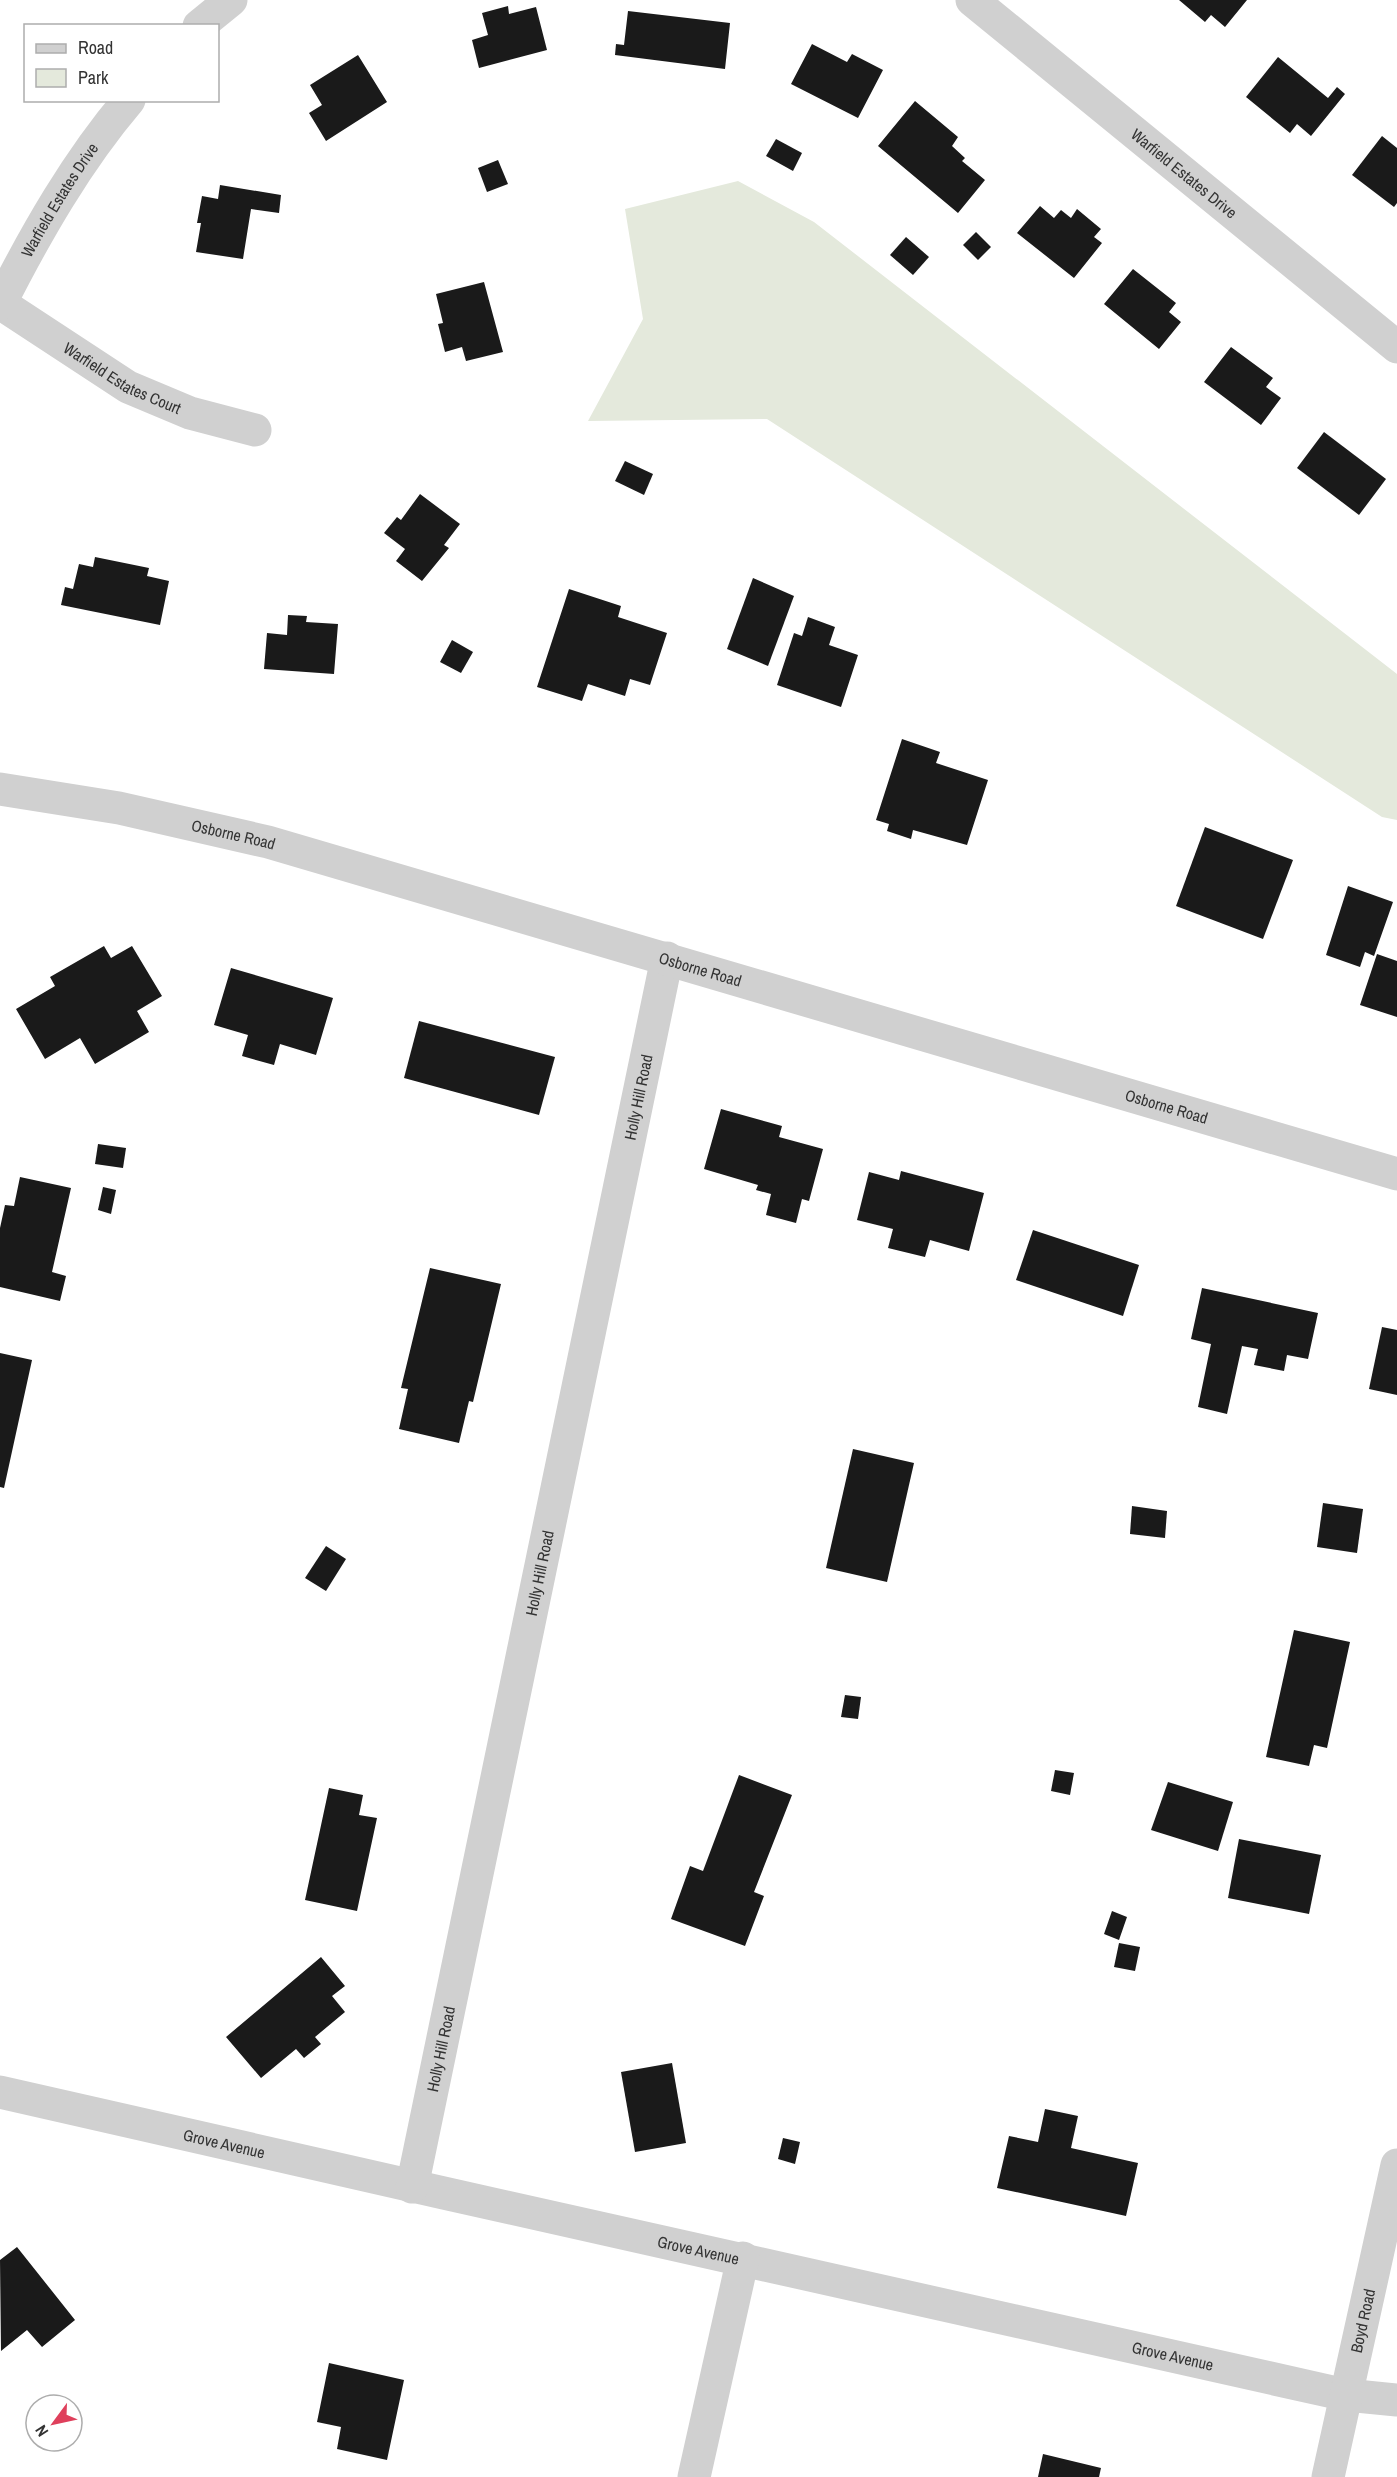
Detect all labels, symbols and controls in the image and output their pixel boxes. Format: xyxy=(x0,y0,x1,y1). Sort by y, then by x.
legend xyxy=(24,24,219,102)
text: Road xyxy=(78,35,113,60)
text: Park xyxy=(78,65,109,90)
street label: Warfield Estates Drive xyxy=(1127,123,1242,223)
street label: Warfield Estates Drive xyxy=(16,138,103,261)
street label: Warfield Estates Court xyxy=(59,337,185,419)
street label: Osborne Road xyxy=(189,814,278,855)
street label: Osborne Road xyxy=(656,947,744,992)
street label: Holly Hill Road xyxy=(619,1052,658,1142)
street label: Osborne Road xyxy=(1123,1084,1211,1129)
street label: Holly Hill Road xyxy=(520,1528,559,1618)
street label: Holly Hill Road xyxy=(421,2004,460,2094)
street label: Grove Avenue xyxy=(181,2124,267,2163)
street label: Grove Avenue xyxy=(655,2230,741,2270)
street label: Boyd Road xyxy=(1345,2287,1380,2355)
street label: Grove Avenue xyxy=(1130,2336,1216,2376)
north arrow xyxy=(24,2393,84,2453)
text: N xyxy=(30,2421,53,2441)

